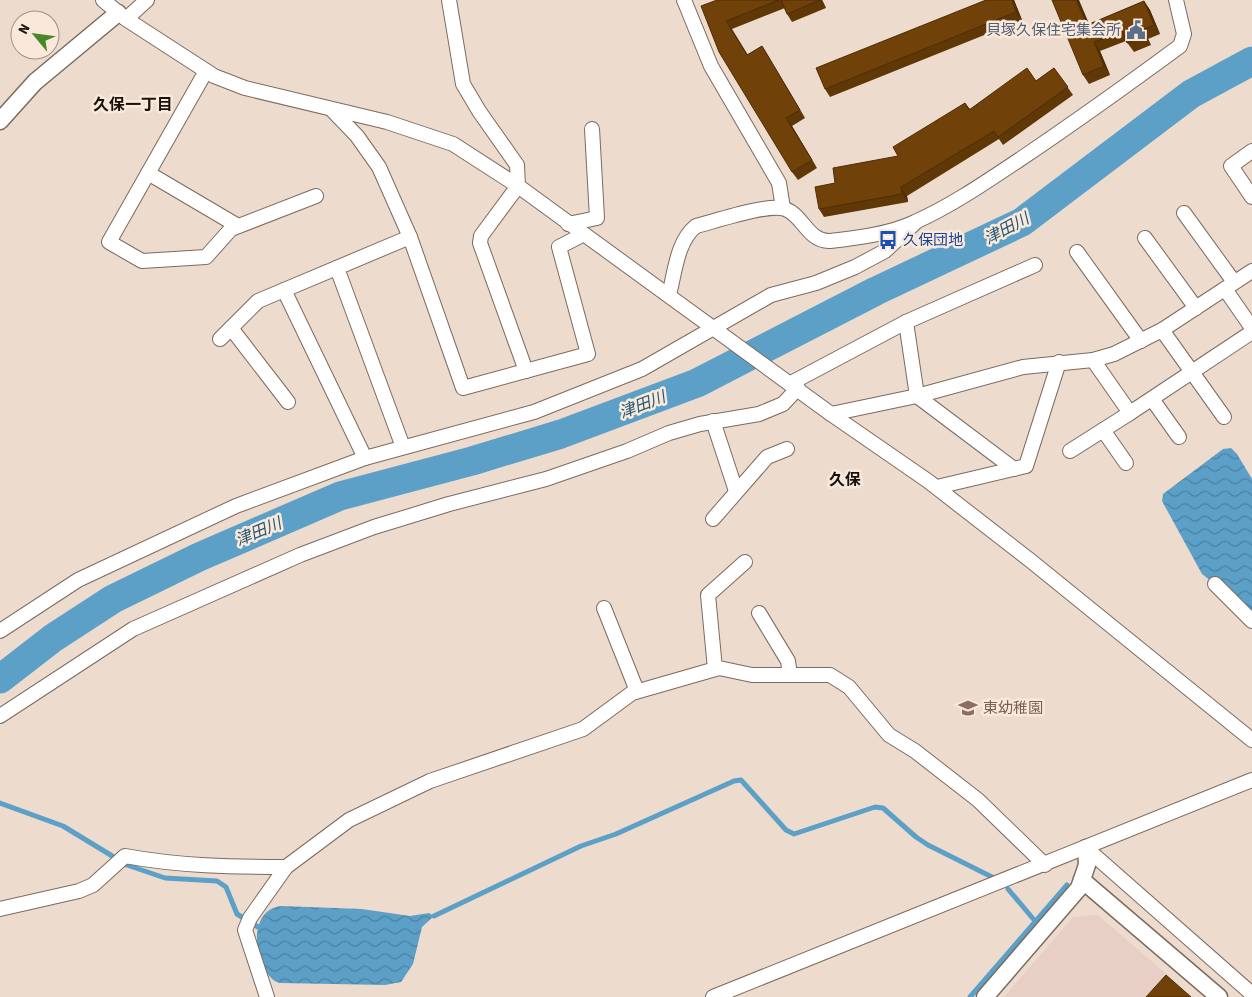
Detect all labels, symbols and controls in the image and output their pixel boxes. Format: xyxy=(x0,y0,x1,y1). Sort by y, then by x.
north arrow xyxy=(10,10,60,60)
public building icon: 貝塚久保住宅集会所 xyxy=(1125,19,1147,41)
text: N xyxy=(14,20,36,38)
place label: 貝塚久保住宅集会所 xyxy=(986,20,1121,41)
district label: 久保一丁目 xyxy=(93,94,173,116)
water label: 津田川 xyxy=(980,207,1035,250)
bus stop icon: 久保団地 xyxy=(877,229,899,251)
place label: 久保団地 xyxy=(903,230,963,251)
water label: 津田川 xyxy=(616,385,671,424)
district label: 久保 xyxy=(829,469,861,491)
water label: 津田川 xyxy=(232,512,287,551)
school or university icon: 東幼稚園 xyxy=(957,697,979,719)
place label: 東幼稚園 xyxy=(983,698,1043,719)

